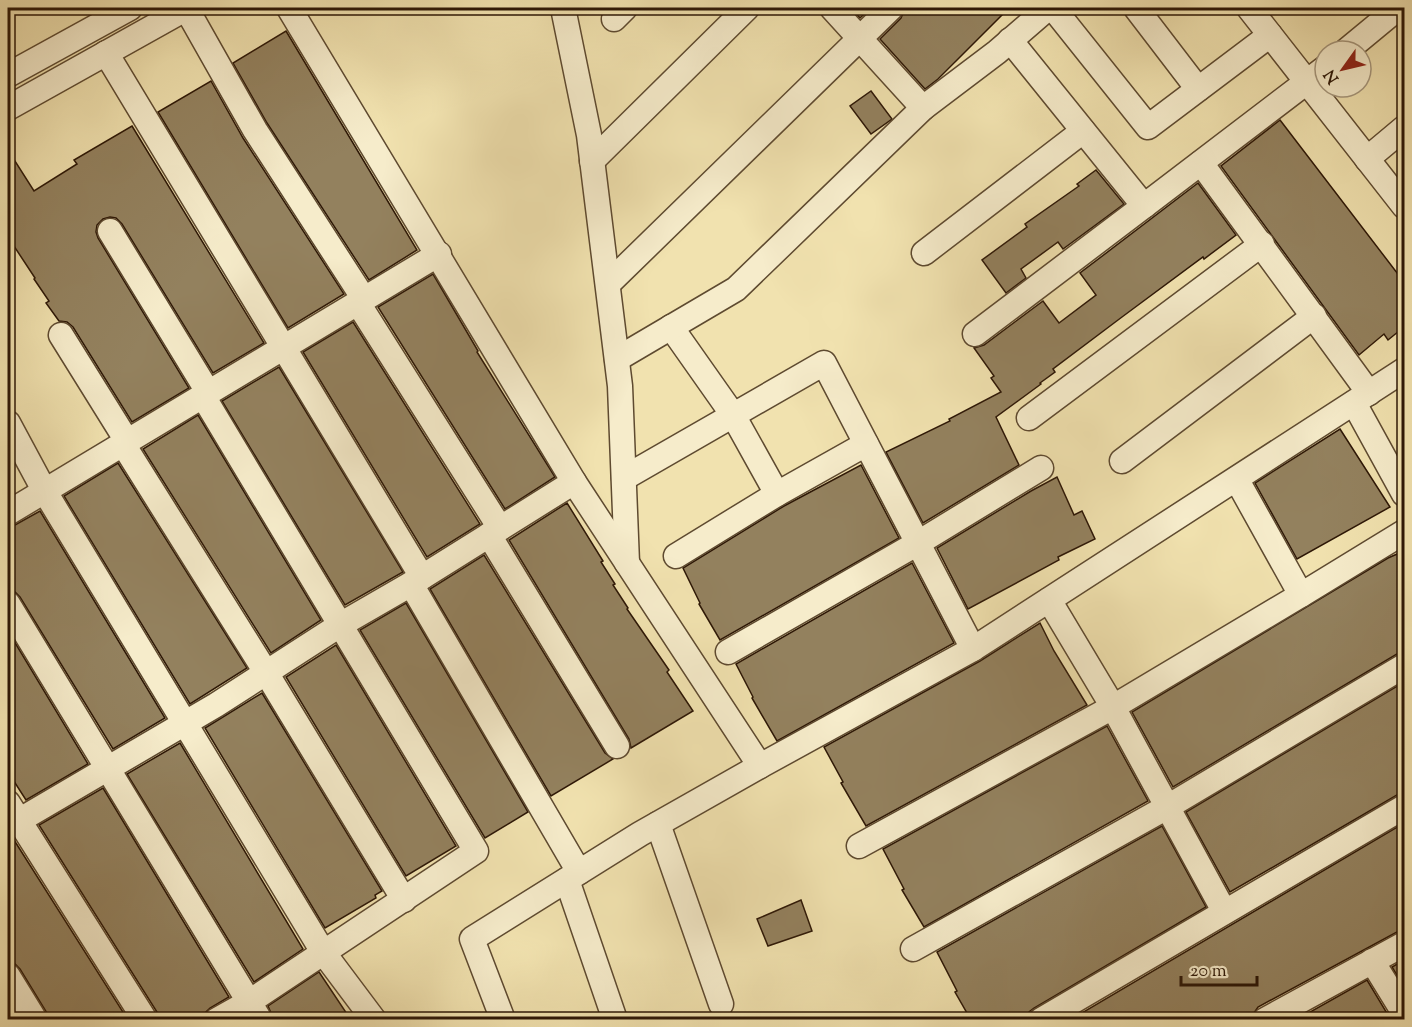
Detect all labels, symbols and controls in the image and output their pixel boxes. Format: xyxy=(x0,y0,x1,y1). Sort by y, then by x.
north arrow xyxy=(1313,39,1373,99)
text: N xyxy=(1319,64,1346,88)
scale bar xyxy=(1181,949,1258,987)
text: 20 m xyxy=(1190,959,1227,985)

